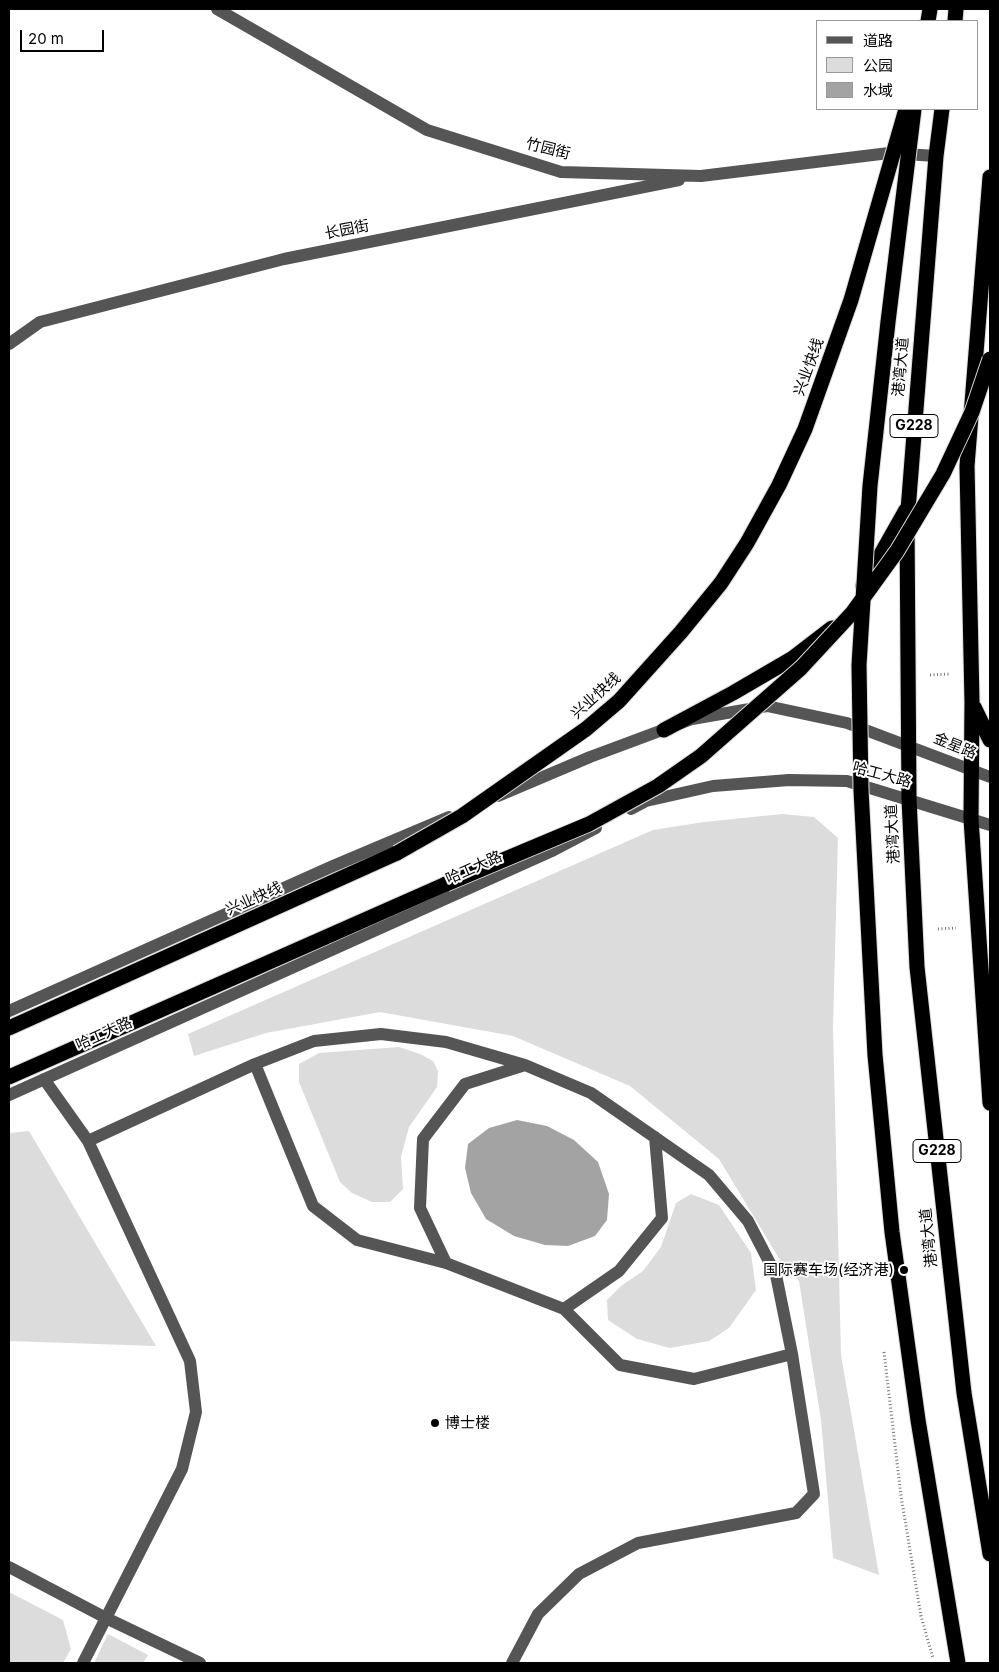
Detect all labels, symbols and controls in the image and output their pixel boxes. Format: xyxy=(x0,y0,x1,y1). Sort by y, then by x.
scale bar xyxy=(22,20,106,52)
legend xyxy=(816,20,979,110)
text: 20 m xyxy=(28,29,64,48)
text: 道路 xyxy=(863,31,893,50)
text: 公园 xyxy=(863,56,893,75)
text: 水域 xyxy=(863,81,893,100)
street label: 竹园街 xyxy=(524,135,572,163)
street label: 长园街 xyxy=(323,217,371,243)
street label: 兴业快线 xyxy=(790,336,828,398)
street label: 港湾大道 xyxy=(889,336,913,398)
road number: G228 xyxy=(890,414,938,438)
street label: 兴业快线 xyxy=(568,669,624,723)
street label: 金星路 xyxy=(931,729,979,763)
street label: 哈工大路 xyxy=(851,759,913,791)
street label: 港湾大道 xyxy=(882,804,904,864)
street label: 哈工大路 xyxy=(443,848,505,888)
street label: 兴业快线 xyxy=(223,879,285,919)
street label: 哈工大路 xyxy=(73,1014,135,1054)
road number: G228 xyxy=(913,1140,961,1162)
street label: 港湾大道 xyxy=(917,1207,941,1269)
place label: 国际赛车场(经济港) xyxy=(763,1261,894,1279)
marker: 国际赛车场(经济港) xyxy=(898,1264,910,1276)
place label: 博士楼 xyxy=(445,1414,490,1432)
marker: 博士楼 xyxy=(429,1417,441,1429)

